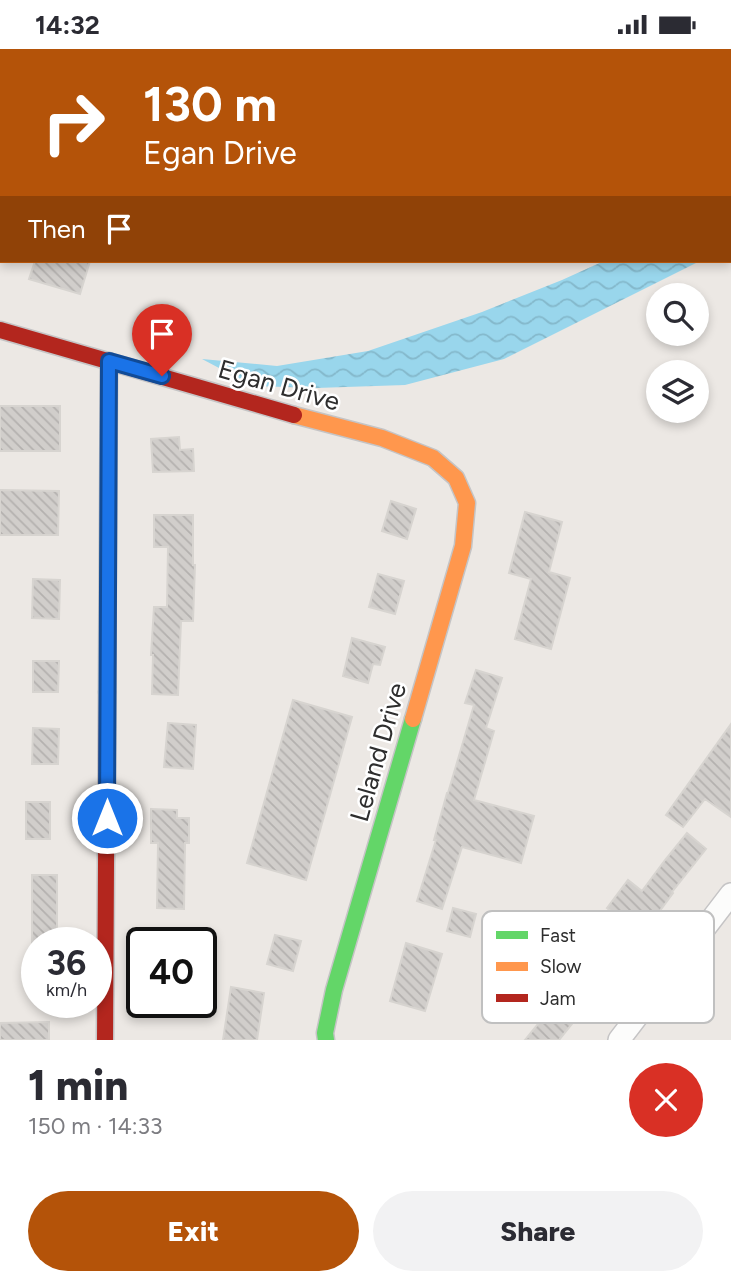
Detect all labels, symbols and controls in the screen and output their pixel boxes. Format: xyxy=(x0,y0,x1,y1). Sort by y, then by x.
text: 14:32 xyxy=(35,9,100,41)
text: 130 m xyxy=(143,74,277,133)
icon: right xyxy=(28,77,119,168)
text: Egan Drive xyxy=(143,134,297,172)
icon: arrive xyxy=(100,210,138,248)
text: Then xyxy=(28,213,86,245)
map controls xyxy=(646,283,709,423)
button: search xyxy=(646,283,709,346)
pin xyxy=(132,304,192,376)
icon: arrive xyxy=(143,315,181,353)
street label: Egan Drive xyxy=(215,352,343,418)
button: layers xyxy=(646,360,709,423)
street label: Leland Drive xyxy=(343,679,413,825)
position arrow xyxy=(70,781,144,855)
legend xyxy=(482,911,714,1023)
text: Fast xyxy=(540,924,576,947)
speed limit sign: 40 xyxy=(126,927,217,1018)
text: 36 xyxy=(47,942,86,984)
text: Slow xyxy=(540,955,582,978)
text: km/h xyxy=(46,979,87,1001)
text: Jam xyxy=(540,987,576,1010)
text: 1 min xyxy=(28,1060,128,1111)
button: close xyxy=(629,1063,703,1137)
text: 150 m · 14:33 xyxy=(28,1112,163,1140)
button: Exit xyxy=(28,1191,359,1271)
button: Share xyxy=(373,1191,703,1271)

